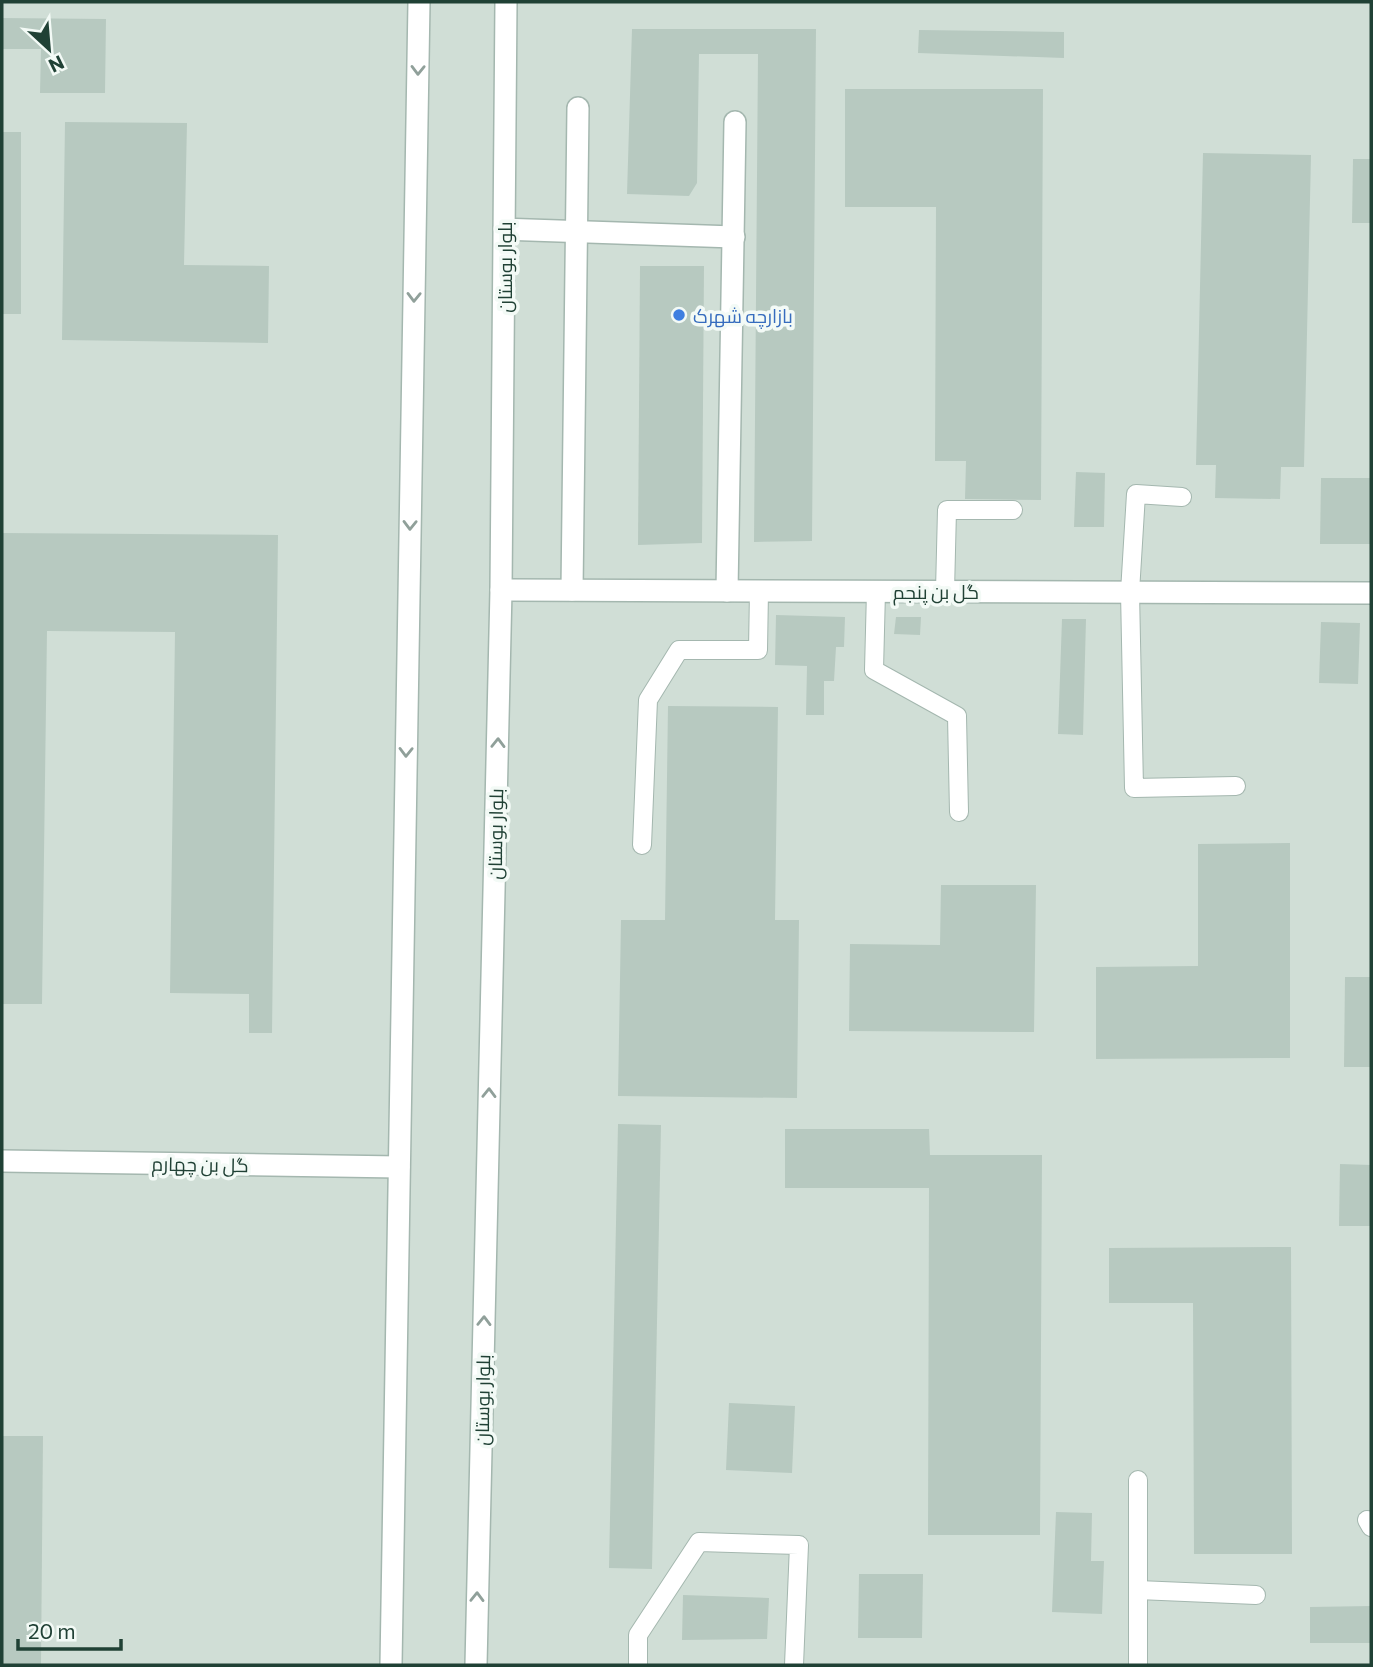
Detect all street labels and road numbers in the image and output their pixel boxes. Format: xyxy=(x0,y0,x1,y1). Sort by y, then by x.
street label: بلوار بوستان xyxy=(493,221,517,313)
street label: گل بن پنجم xyxy=(893,580,979,606)
street label: بلوار بوستان xyxy=(483,788,508,880)
street label: گل بن چهارم xyxy=(151,1152,249,1179)
street label: بلوار بوستان xyxy=(470,1354,495,1446)

